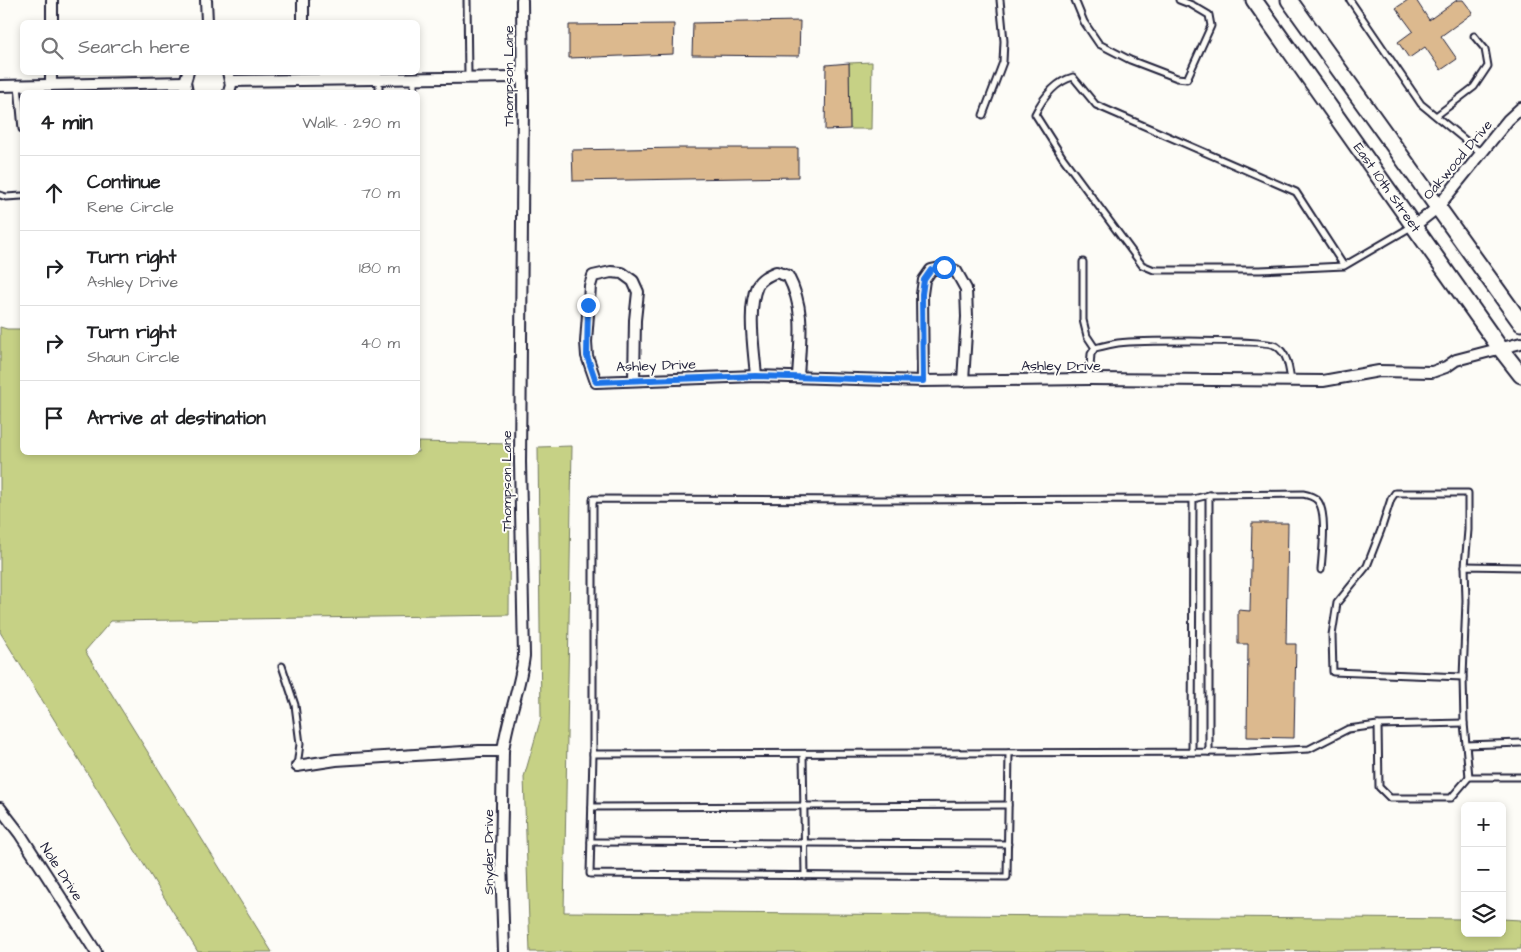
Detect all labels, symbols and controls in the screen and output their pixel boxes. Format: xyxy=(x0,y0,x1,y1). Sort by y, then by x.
search box xyxy=(20,20,420,75)
street label: Thompson Lane xyxy=(499,25,519,127)
icon: search xyxy=(38,34,66,62)
text: Search here xyxy=(78,34,190,61)
text: 4 min xyxy=(40,108,93,137)
text: Walk · 290 m xyxy=(302,112,400,134)
street label: Oakwood Drive xyxy=(1419,115,1498,204)
street label: East 10th Street xyxy=(1348,139,1426,237)
text: Continue xyxy=(87,169,161,196)
icon: ahead xyxy=(40,179,68,207)
text: 70 m xyxy=(361,182,400,204)
text: Rene Circle xyxy=(87,196,174,218)
text: Turn right xyxy=(87,244,176,271)
icon: right xyxy=(40,254,68,282)
route start xyxy=(933,256,956,279)
text: 180 m xyxy=(359,257,400,279)
text: Ashley Drive xyxy=(87,271,178,293)
route end xyxy=(577,294,600,317)
text: Turn right xyxy=(87,319,176,346)
icon: right xyxy=(40,329,68,357)
text: 40 m xyxy=(360,332,400,354)
text: Shaun Circle xyxy=(87,346,180,368)
street label: Ashley Drive xyxy=(616,355,697,377)
street label: Ashley Drive xyxy=(1021,356,1101,376)
icon: arrive xyxy=(40,404,68,432)
text: Arrive at destination xyxy=(87,405,266,432)
street label: Thompson Lane xyxy=(497,430,517,532)
map controls xyxy=(1461,802,1506,937)
button: + xyxy=(1461,802,1506,847)
street label: Snyder Drive xyxy=(479,809,499,895)
street label: Nole Drive xyxy=(35,839,88,905)
button: − xyxy=(1461,847,1506,892)
button: layers xyxy=(1461,892,1506,937)

